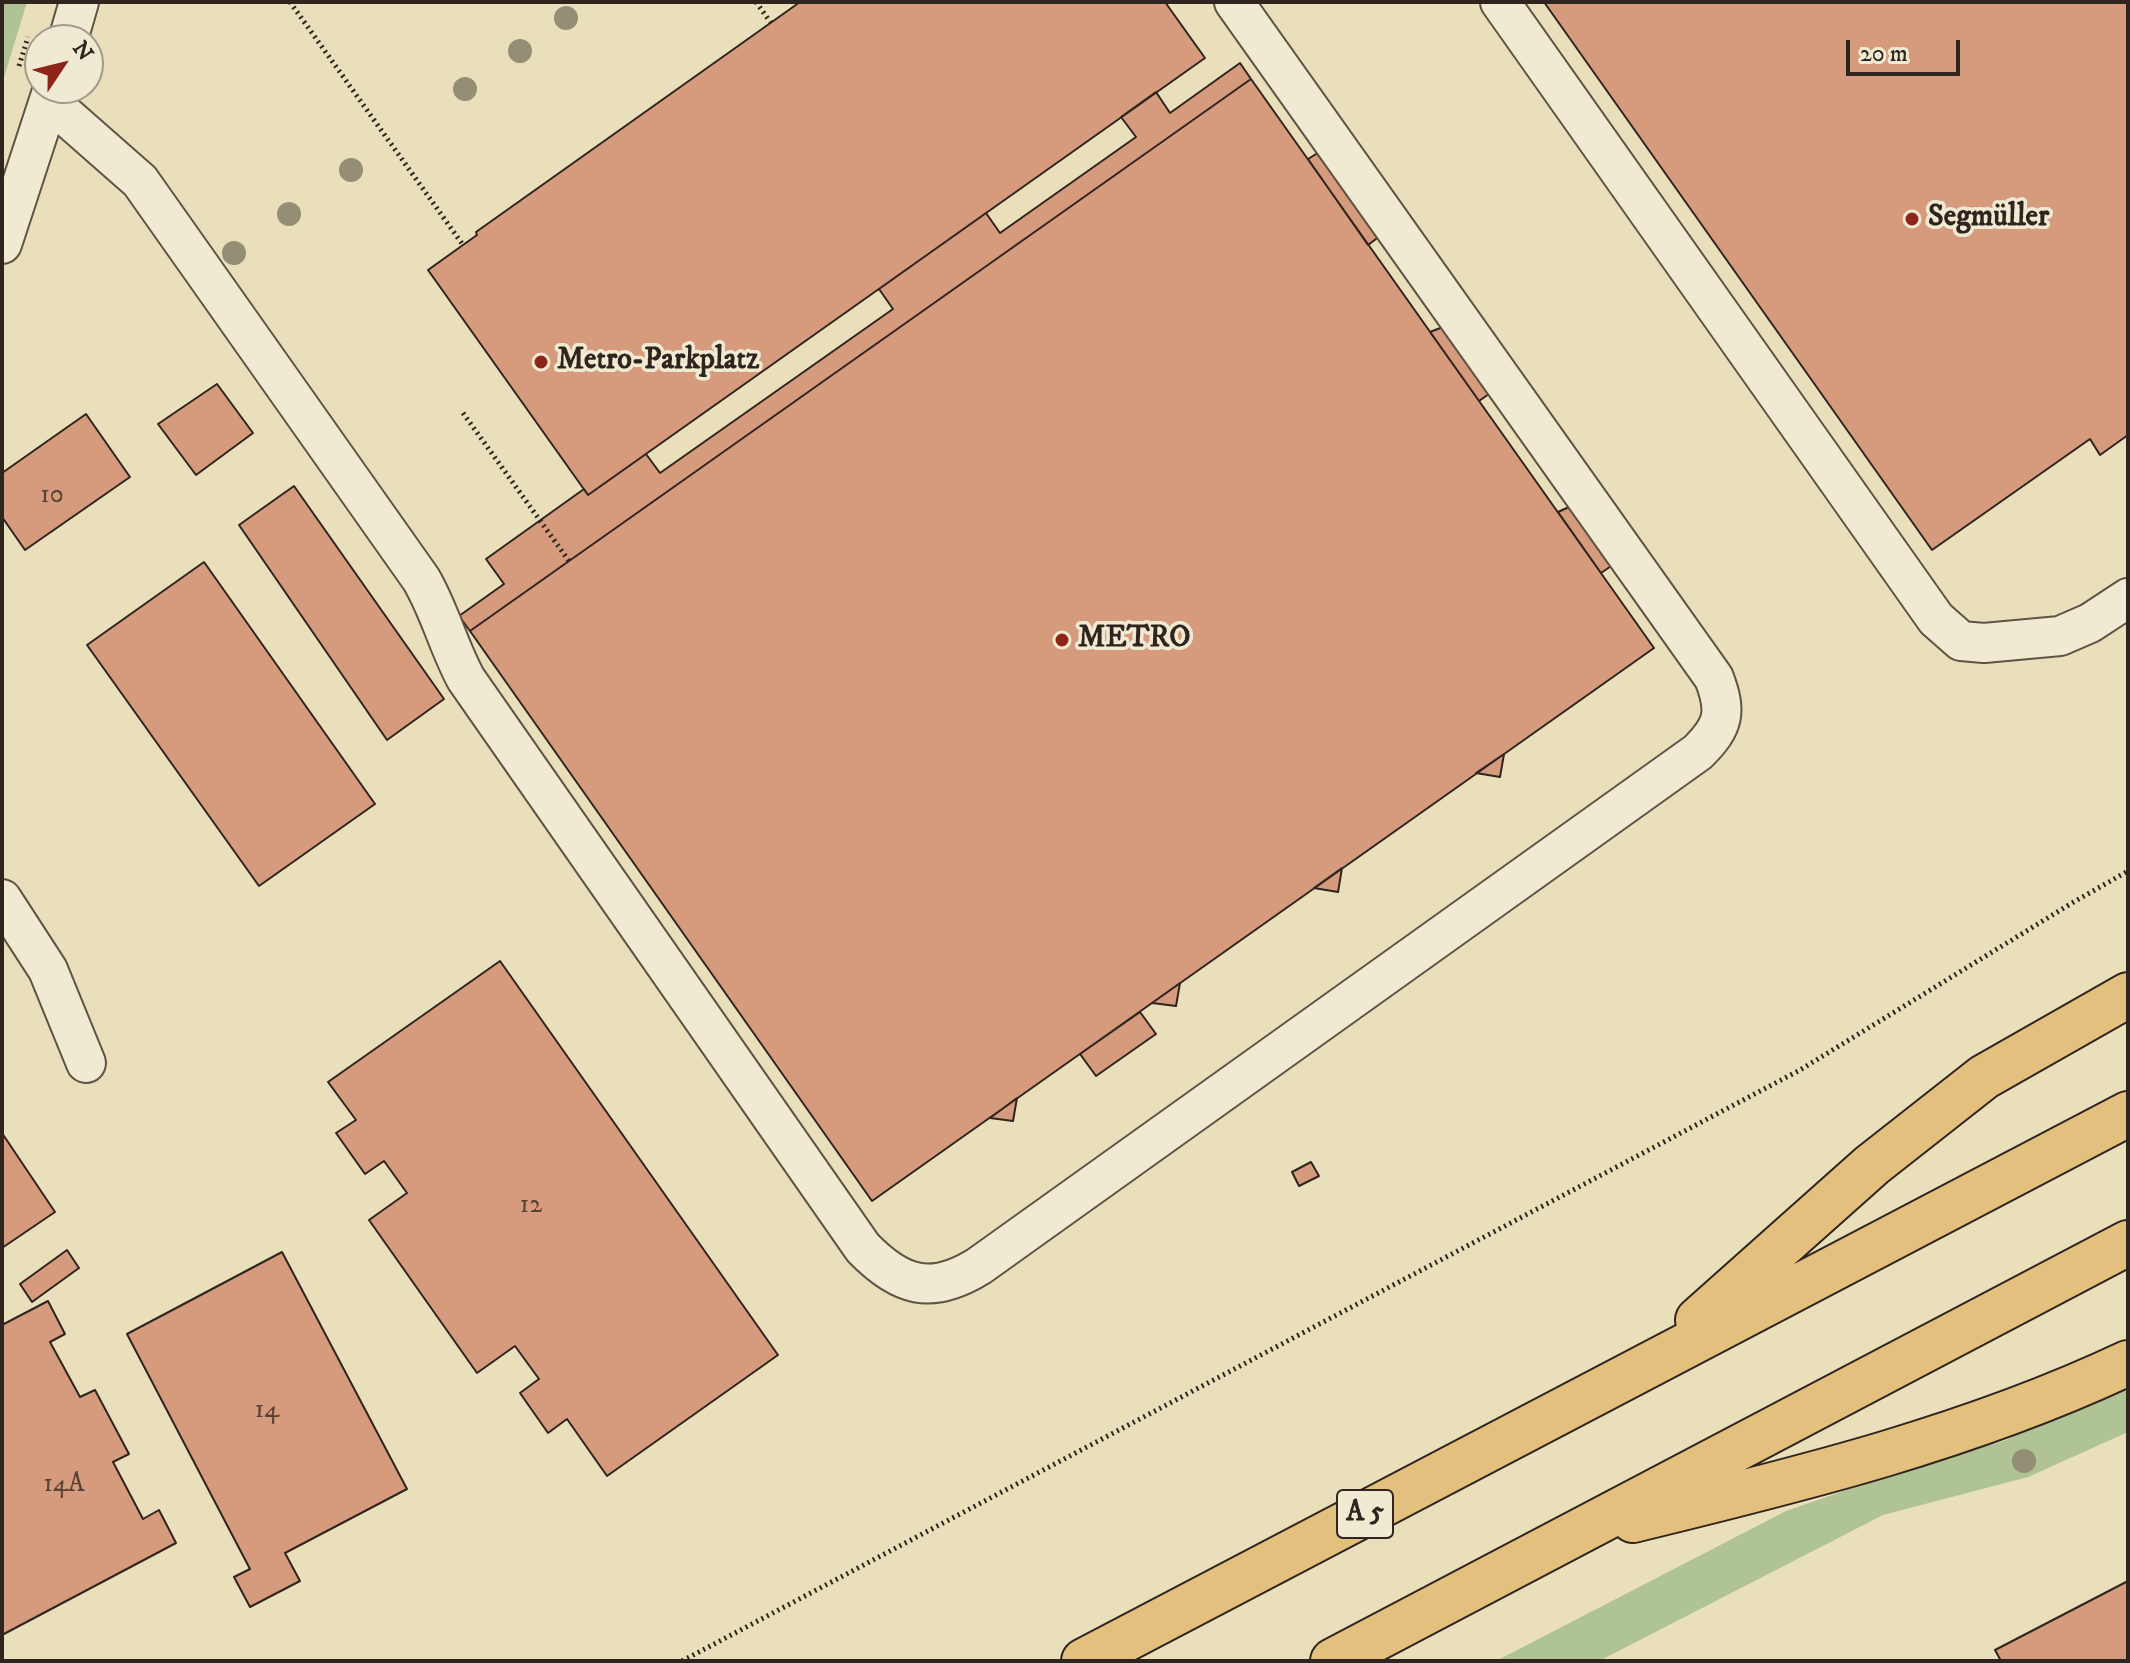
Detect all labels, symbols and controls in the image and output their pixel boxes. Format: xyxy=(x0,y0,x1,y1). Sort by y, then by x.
north arrow xyxy=(24,24,104,104)
scale bar xyxy=(1850,24,1964,74)
text: N xyxy=(66,36,99,66)
text: 20 m xyxy=(1860,39,1908,69)
place label: Segmüller xyxy=(1928,201,2049,237)
marker: Segmüller xyxy=(1903,210,1921,228)
place label: Metro-Parkplatz xyxy=(557,344,759,380)
marker: Metro-Parkplatz xyxy=(532,353,550,371)
house number: 10 xyxy=(40,481,64,513)
place label: METRO xyxy=(1078,622,1190,658)
marker: METRO xyxy=(1053,631,1071,649)
house number: 12 xyxy=(520,1191,542,1223)
house number: 14 xyxy=(255,1396,279,1428)
house number: 14A xyxy=(43,1470,85,1502)
road number: A 5 xyxy=(1337,1490,1393,1538)

